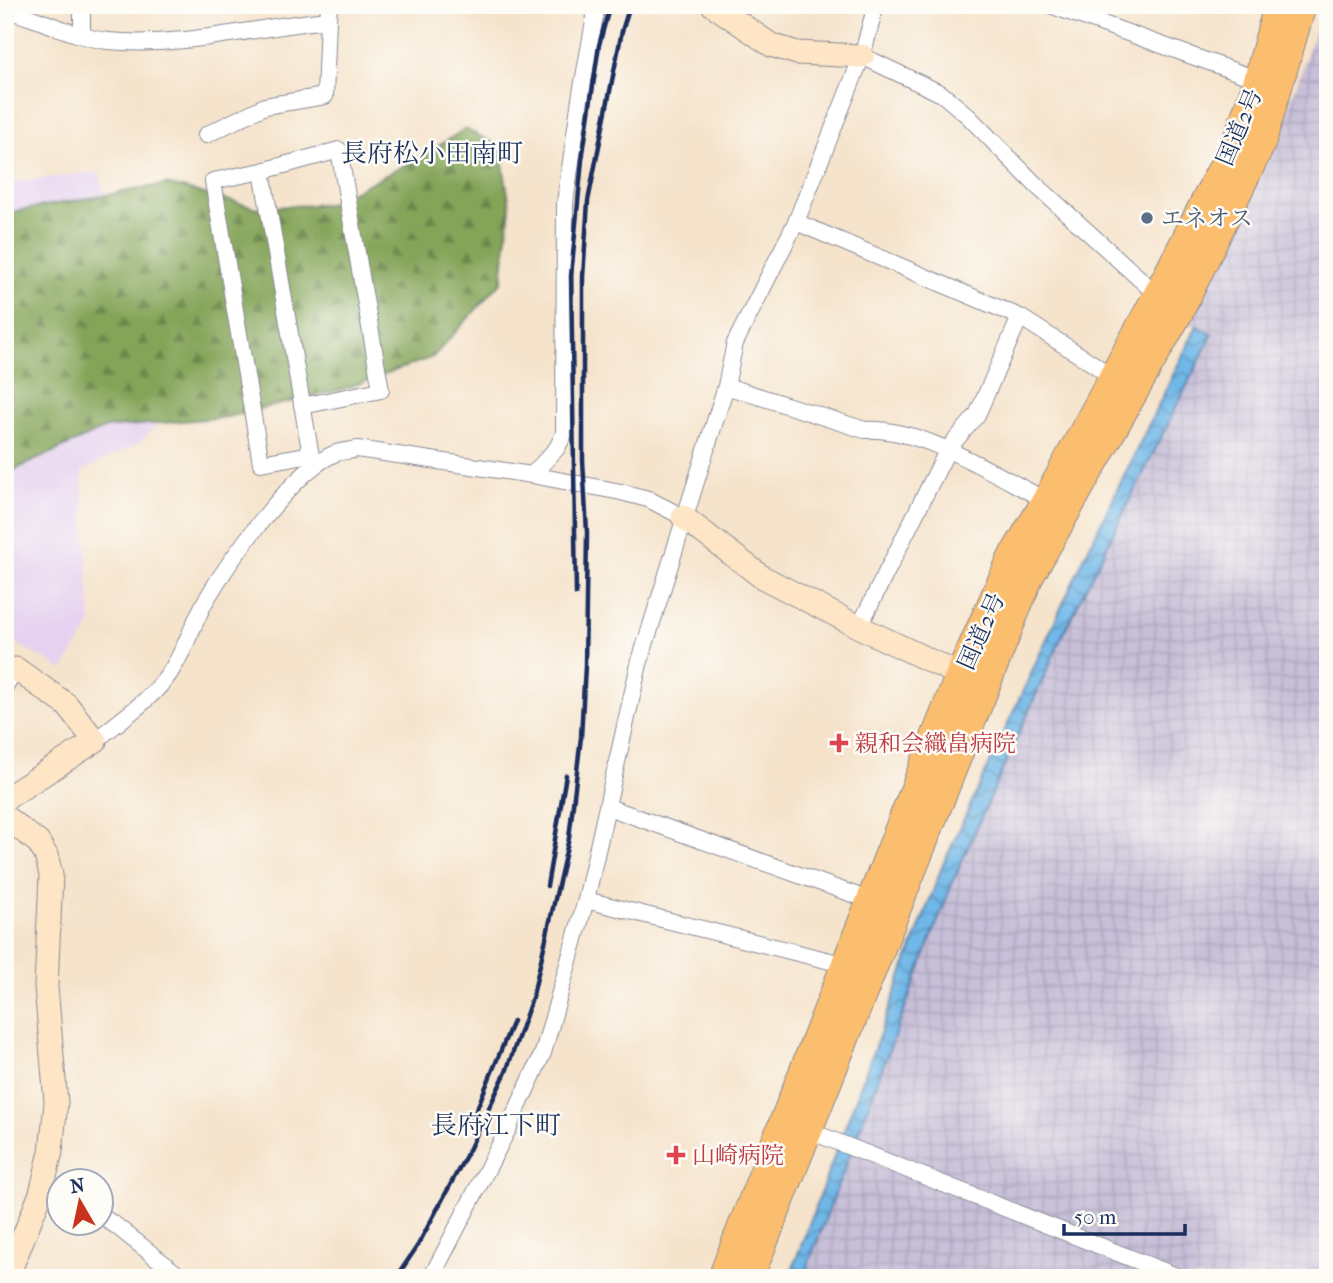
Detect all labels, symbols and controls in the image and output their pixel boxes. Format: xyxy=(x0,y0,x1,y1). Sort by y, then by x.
street label: 国道2号 xyxy=(1211,85,1268,170)
district label: 長府松小田南町 xyxy=(341,138,523,169)
place label: エネオス xyxy=(1161,205,1253,232)
marker: エネオス xyxy=(1139,210,1155,226)
street label: 国道2号 xyxy=(953,589,1010,674)
place label: 親和会織畠病院 xyxy=(855,730,1016,757)
marker: 親和会織畠病院 xyxy=(829,733,849,753)
district label: 長府江下町 xyxy=(431,1110,561,1141)
place label: 山崎病院 xyxy=(692,1142,784,1169)
marker: 山崎病院 xyxy=(666,1145,686,1165)
north arrow xyxy=(46,1168,116,1238)
text: N xyxy=(69,1174,87,1198)
scale bar xyxy=(1064,1192,1184,1236)
text: 50 m xyxy=(1074,1205,1117,1229)

